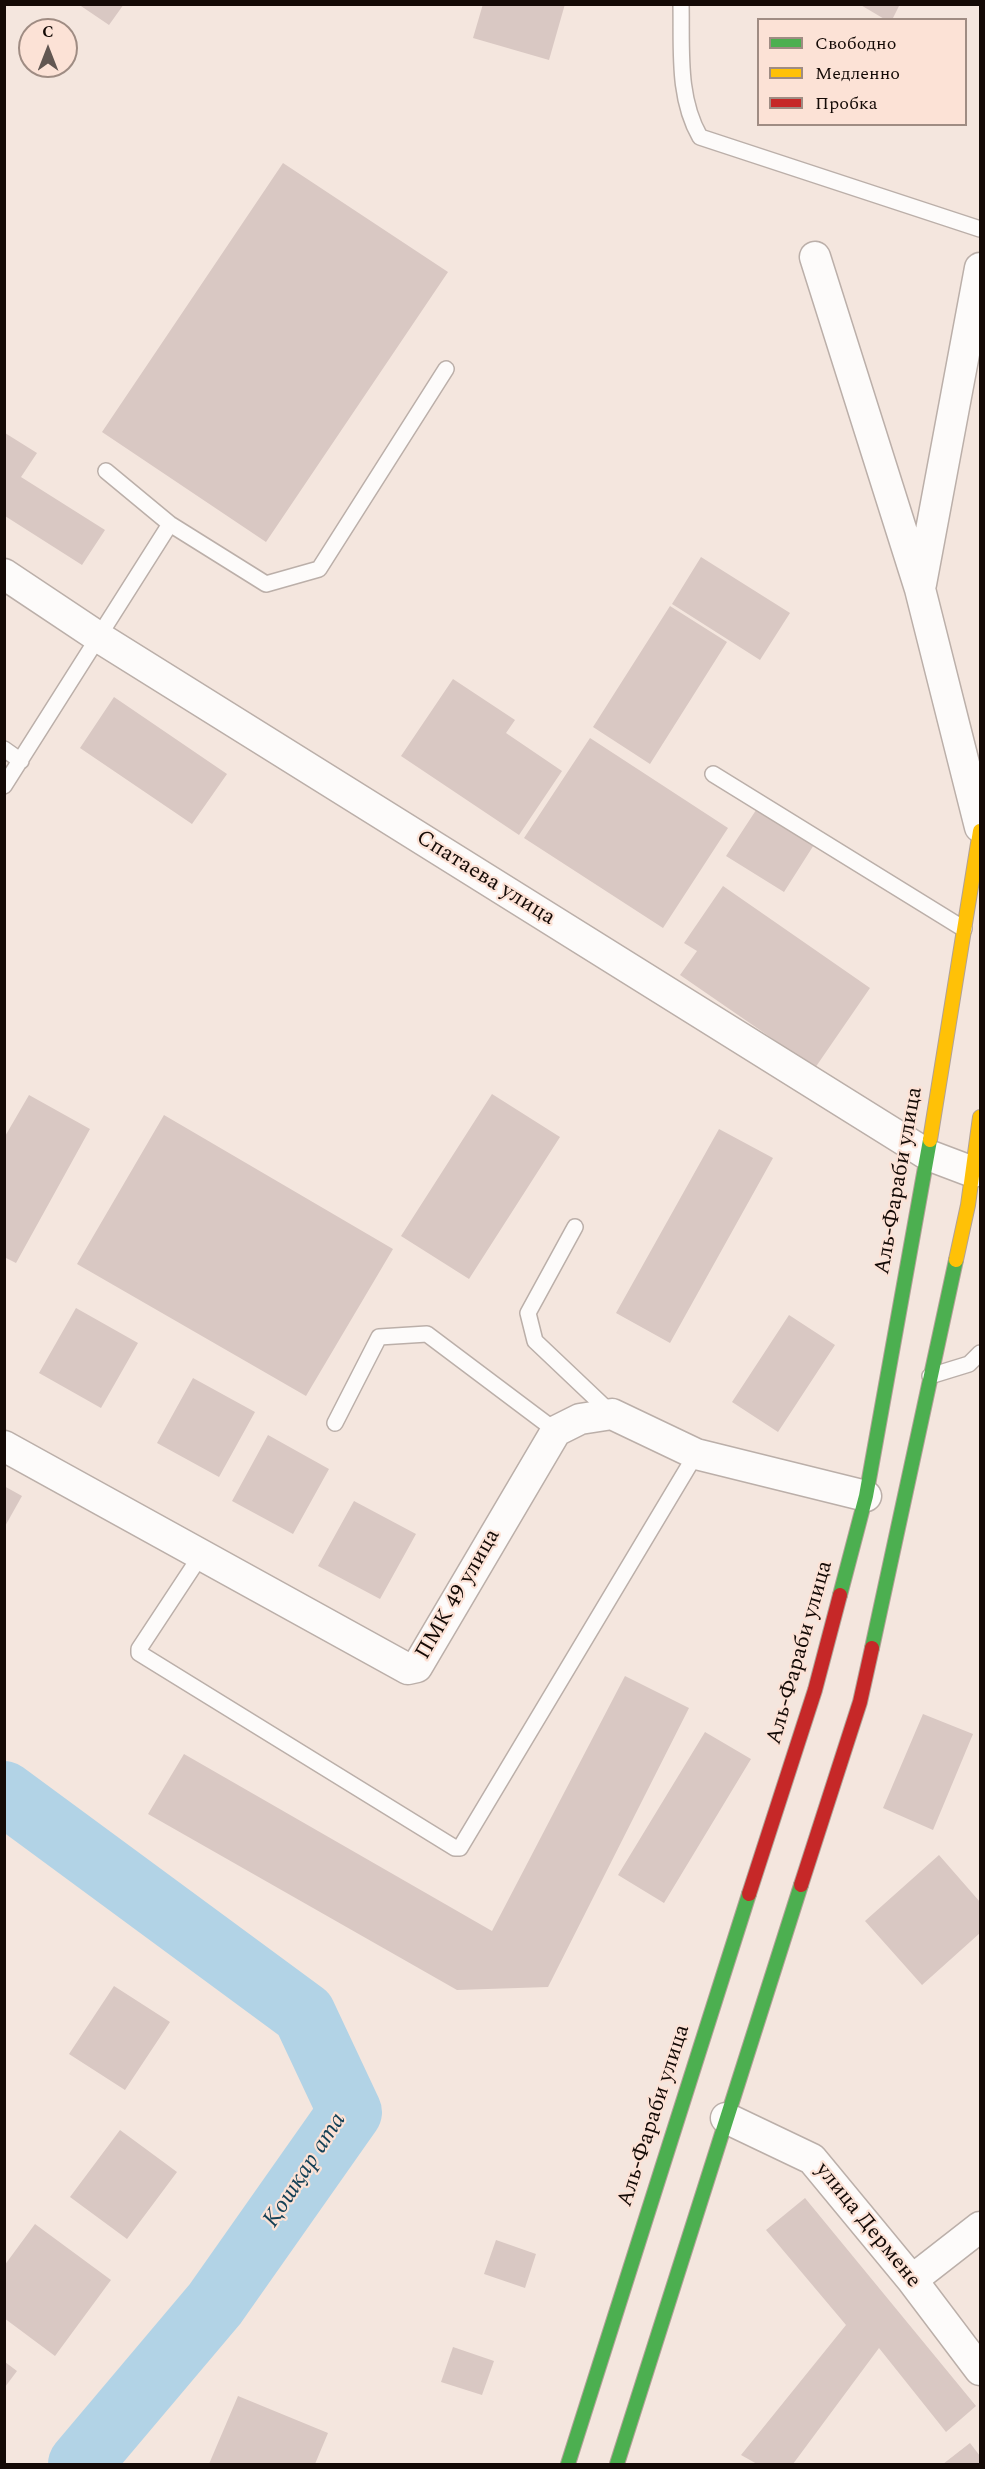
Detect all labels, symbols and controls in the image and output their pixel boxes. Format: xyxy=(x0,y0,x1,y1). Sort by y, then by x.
north arrow xyxy=(18,18,78,78)
legend xyxy=(757,18,967,126)
text: С xyxy=(42,20,54,44)
text: Свободно xyxy=(815,30,896,57)
text: Медленно xyxy=(815,60,900,87)
text: Пробка xyxy=(815,90,877,117)
street label: Спатаева улица xyxy=(411,826,559,932)
street label: Аль-Фараби улица xyxy=(871,1085,929,1277)
street label: ПМК 49 улица xyxy=(411,1525,507,1665)
street label: Аль-Фараби улица xyxy=(762,1558,840,1748)
street label: Аль-Фараби улица xyxy=(613,2022,697,2210)
water label: Қошқар ата xyxy=(258,2108,354,2234)
street label: улица Дермене xyxy=(808,2158,926,2294)

